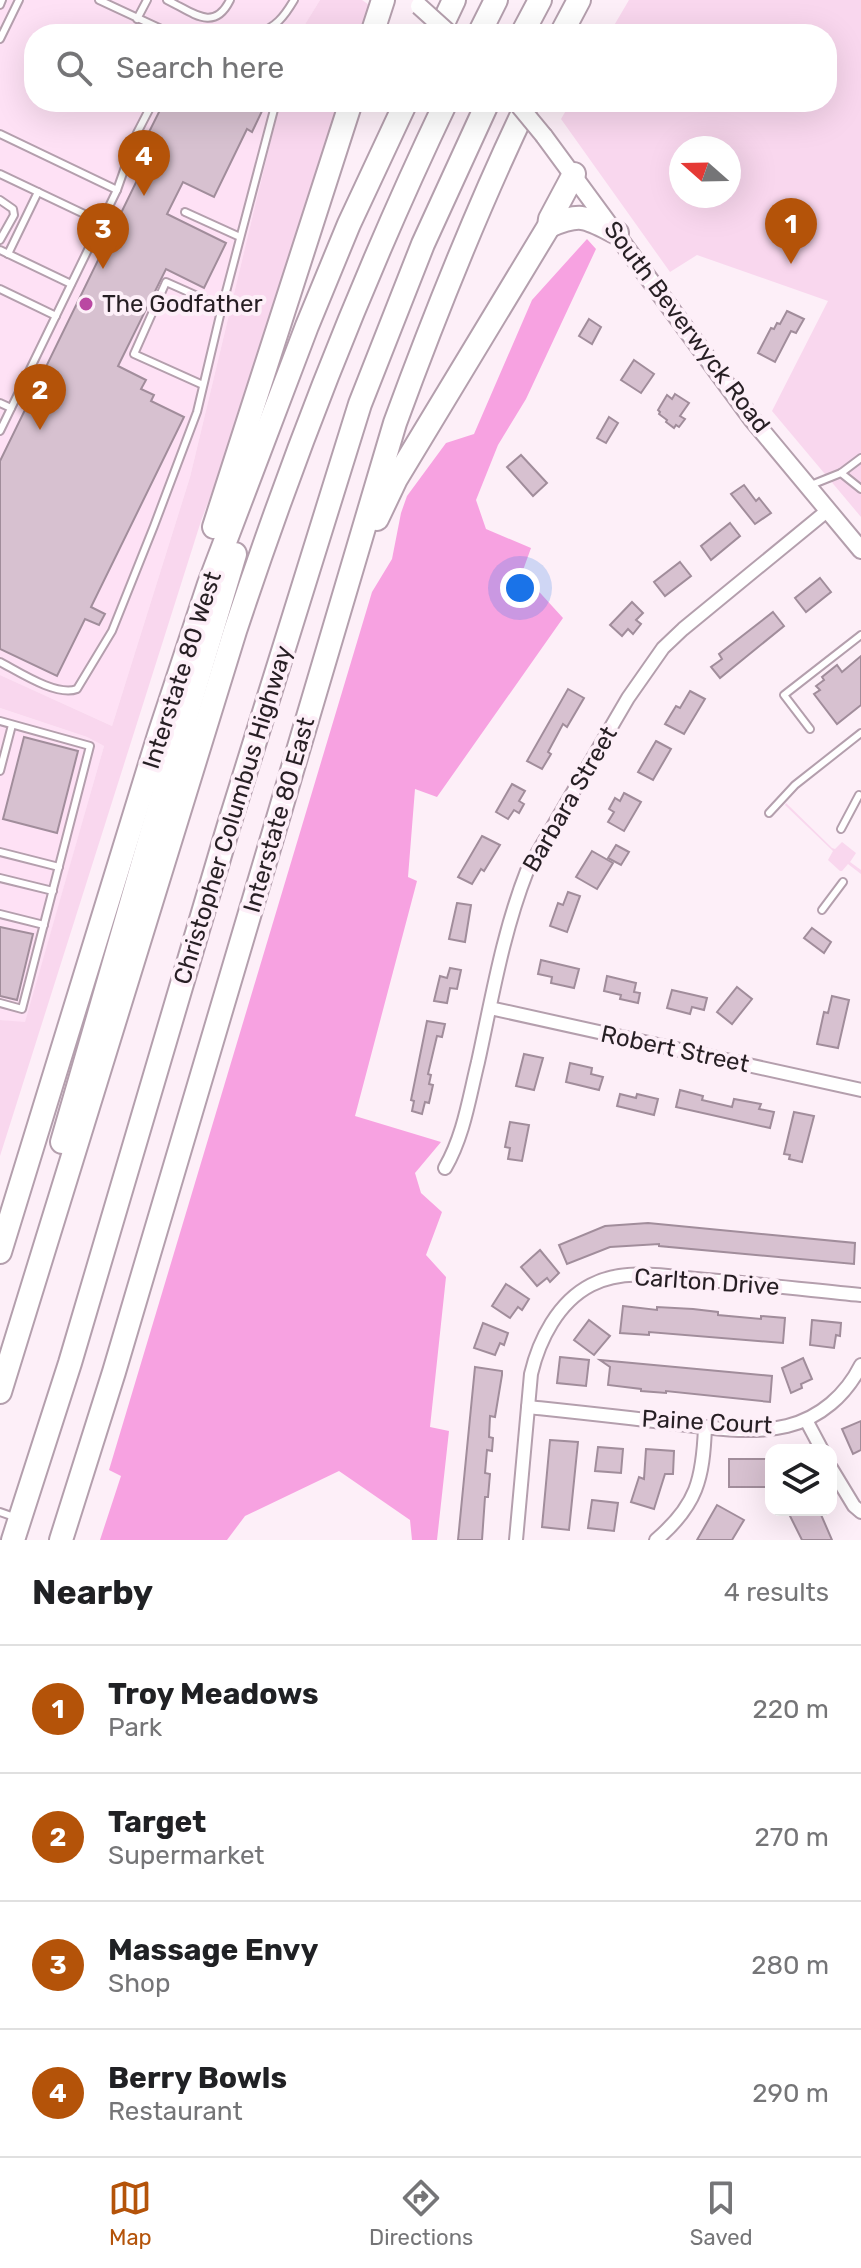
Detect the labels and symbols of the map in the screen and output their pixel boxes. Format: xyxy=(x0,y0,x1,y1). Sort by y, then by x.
pin: 4 xyxy=(118,130,170,196)
north arrow xyxy=(669,136,741,208)
pin: 1 xyxy=(765,198,817,264)
pin: 3 xyxy=(77,203,129,269)
street label: South Beverwyck Road xyxy=(598,216,776,438)
place label: The Godfather xyxy=(102,290,263,318)
marker: The Godfather xyxy=(77,295,95,313)
pin: 2 xyxy=(14,364,66,430)
street label: Interstate 80 West xyxy=(137,568,227,772)
your location xyxy=(500,568,540,608)
street label: Christopher Columbus Highway xyxy=(168,642,298,988)
street label: Interstate 80 East xyxy=(238,714,320,916)
street label: Barbara Street xyxy=(517,721,623,877)
street label: Robert Street xyxy=(598,1020,752,1078)
street label: Carlton Drive xyxy=(633,1263,781,1301)
street label: Paine Court xyxy=(641,1405,773,1439)

